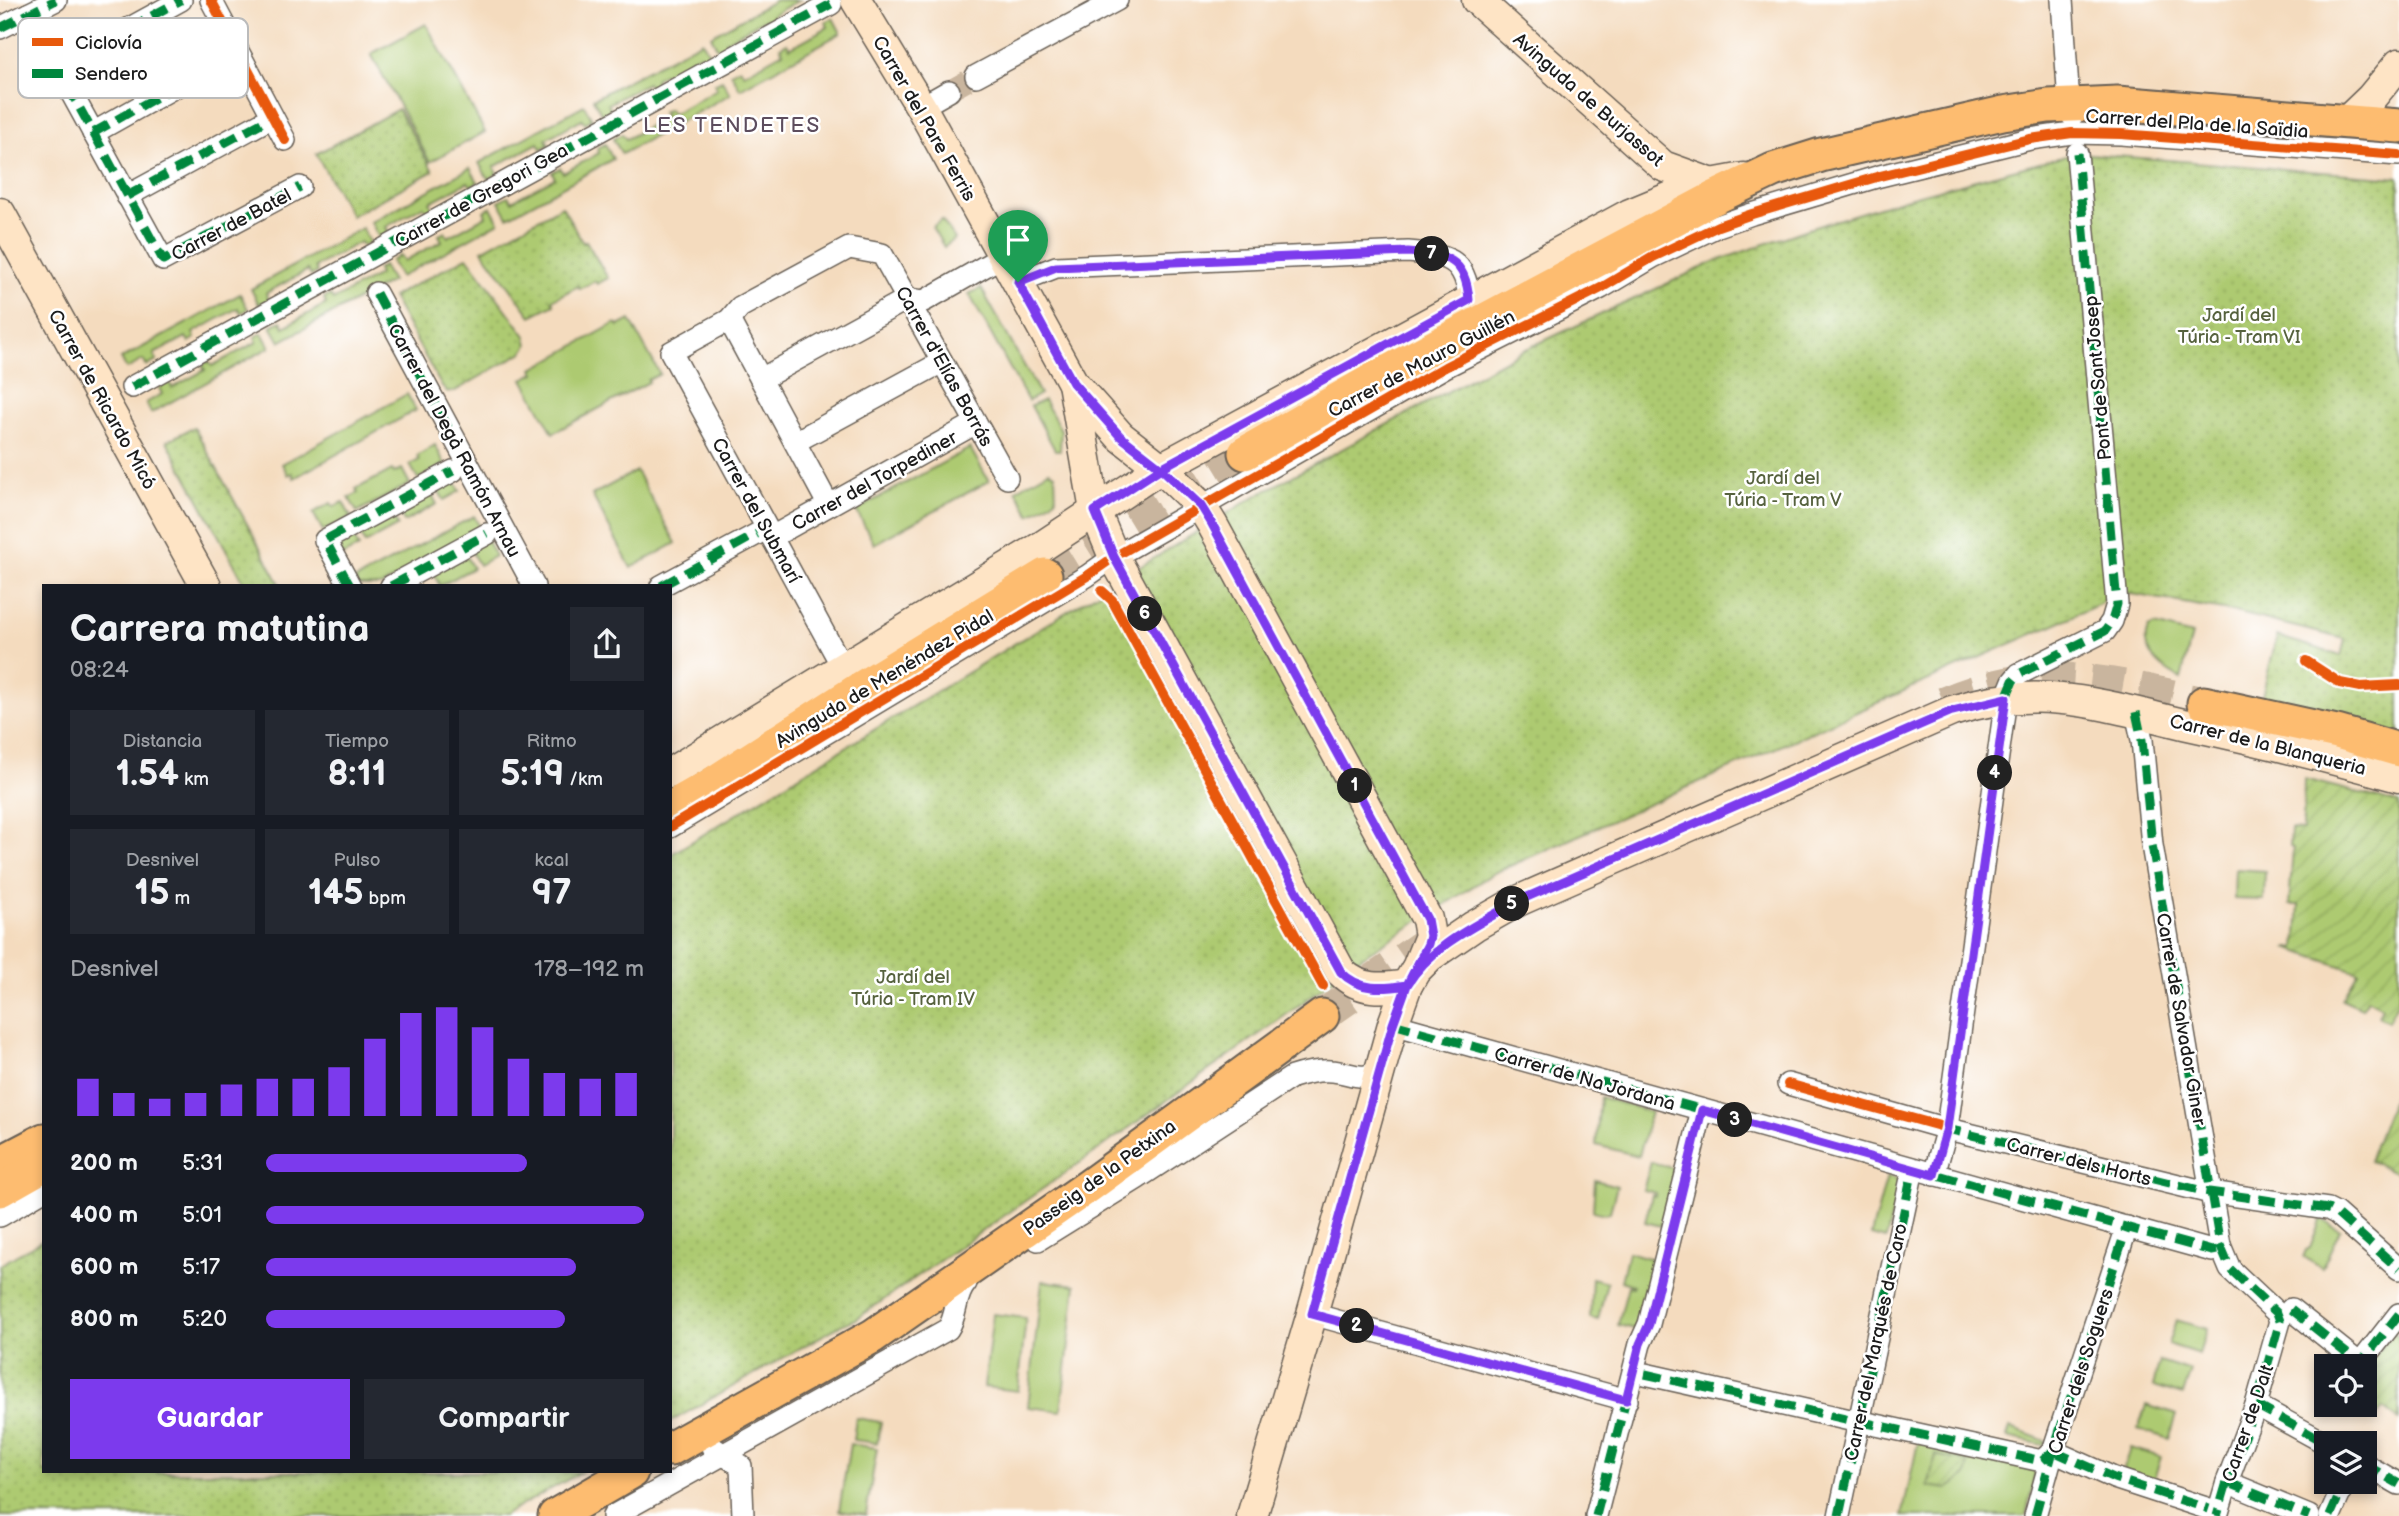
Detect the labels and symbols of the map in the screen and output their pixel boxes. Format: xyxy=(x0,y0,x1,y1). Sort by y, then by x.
legend xyxy=(18,18,248,98)
street label: Avinguda de Burjassot xyxy=(1508,28,1668,172)
text: Ciclovía xyxy=(75,32,142,55)
street label: Carrer del Pare Ferris xyxy=(867,32,980,205)
text: Sendero xyxy=(75,63,148,86)
street label: Carrer del Pla de la Saïdia xyxy=(2085,105,2309,144)
district label: LES TENDETES xyxy=(643,113,821,138)
street label: Carrer de Gregori Gea xyxy=(391,139,572,254)
street label: Carrer de Batel xyxy=(168,184,296,267)
pin xyxy=(988,210,1048,282)
pin: 7 xyxy=(1414,236,1450,272)
street label: Carrer d'Elías Borrás xyxy=(890,282,997,451)
street label: Pont de Sant Josep xyxy=(2080,294,2117,461)
park label: Jardí del Túria - Tram VI xyxy=(2177,304,2301,349)
street label: Carrer de Mauro Guillén xyxy=(1324,305,1519,423)
street label: Carrer de Ricardo Micó xyxy=(43,306,161,494)
street label: Carrer del Degà Ramón Arnau xyxy=(382,320,525,561)
street label: Carrer del Torpediner xyxy=(788,426,962,536)
street label: Carrer del Submarí xyxy=(706,434,805,588)
park label: Jardí del Túria - Tram V xyxy=(1724,467,1842,512)
pin: 6 xyxy=(1128,596,1162,632)
street label: Avinguda de Menéndez Pidal xyxy=(772,605,998,754)
street label: Carrer de la Blanqueria xyxy=(2167,710,2368,781)
pin: 4 xyxy=(1978,756,2012,790)
pin: 1 xyxy=(1338,768,1372,804)
pin: 5 xyxy=(1494,886,1530,922)
street label: Carrer de Salvador Giner xyxy=(2151,911,2211,1128)
park label: Jardí del Túria - Tram IV xyxy=(851,966,975,1011)
street label: Carrer de Na Jordana xyxy=(1491,1043,1678,1116)
pin: 3 xyxy=(1718,1102,1752,1138)
street label: Passeig de la Petxina xyxy=(1019,1115,1181,1241)
street label: Carrer dels Horts xyxy=(2004,1133,2154,1192)
street label: Carrer del Marqués de Caro xyxy=(1840,1221,1913,1463)
street label: Carrer dels Soguers xyxy=(2044,1286,2119,1457)
pin: 2 xyxy=(1340,1308,1374,1344)
street label: Carrer de Dalt xyxy=(2218,1362,2279,1485)

